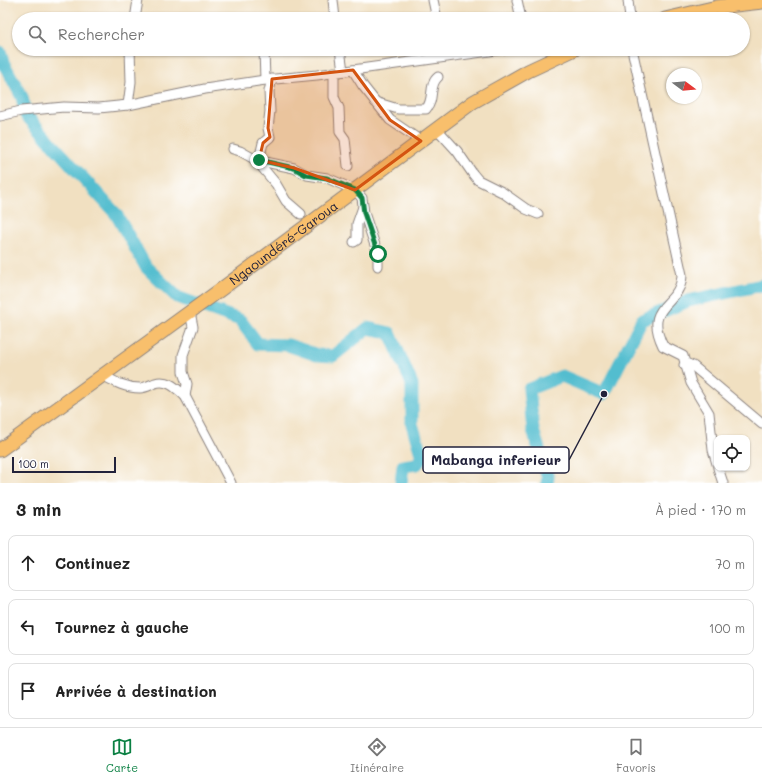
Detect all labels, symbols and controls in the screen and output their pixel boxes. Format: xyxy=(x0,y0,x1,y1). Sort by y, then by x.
search box xyxy=(12,12,750,56)
icon: search xyxy=(26,23,48,45)
text: Rechercher xyxy=(58,24,145,44)
north arrow xyxy=(666,68,702,104)
route end xyxy=(250,151,268,169)
street label: Ngaoundéré-Garoua xyxy=(225,197,341,288)
route start xyxy=(369,245,387,263)
map controls xyxy=(714,435,750,471)
button: locate xyxy=(714,435,750,471)
callout: Mabanga inferieur xyxy=(423,447,569,473)
text: Mabanga inferieur xyxy=(431,450,561,469)
scale bar xyxy=(12,455,116,474)
text: 100 m xyxy=(18,456,49,471)
text: 3 min xyxy=(16,498,61,520)
text: À pied · 170 m xyxy=(655,501,746,518)
icon: ahead xyxy=(17,552,39,574)
text: Continuez xyxy=(55,553,130,573)
text: 70 m xyxy=(715,555,745,572)
icon: left xyxy=(17,616,39,638)
text: Tournez à gauche xyxy=(55,617,189,637)
text: 100 m xyxy=(709,619,745,636)
icon: arrive xyxy=(17,680,39,702)
text: Arrivée à destination xyxy=(55,681,217,701)
tab: Carte xyxy=(106,736,138,775)
tab: Itinéraire xyxy=(350,736,404,775)
tab: Favoris xyxy=(616,736,656,775)

